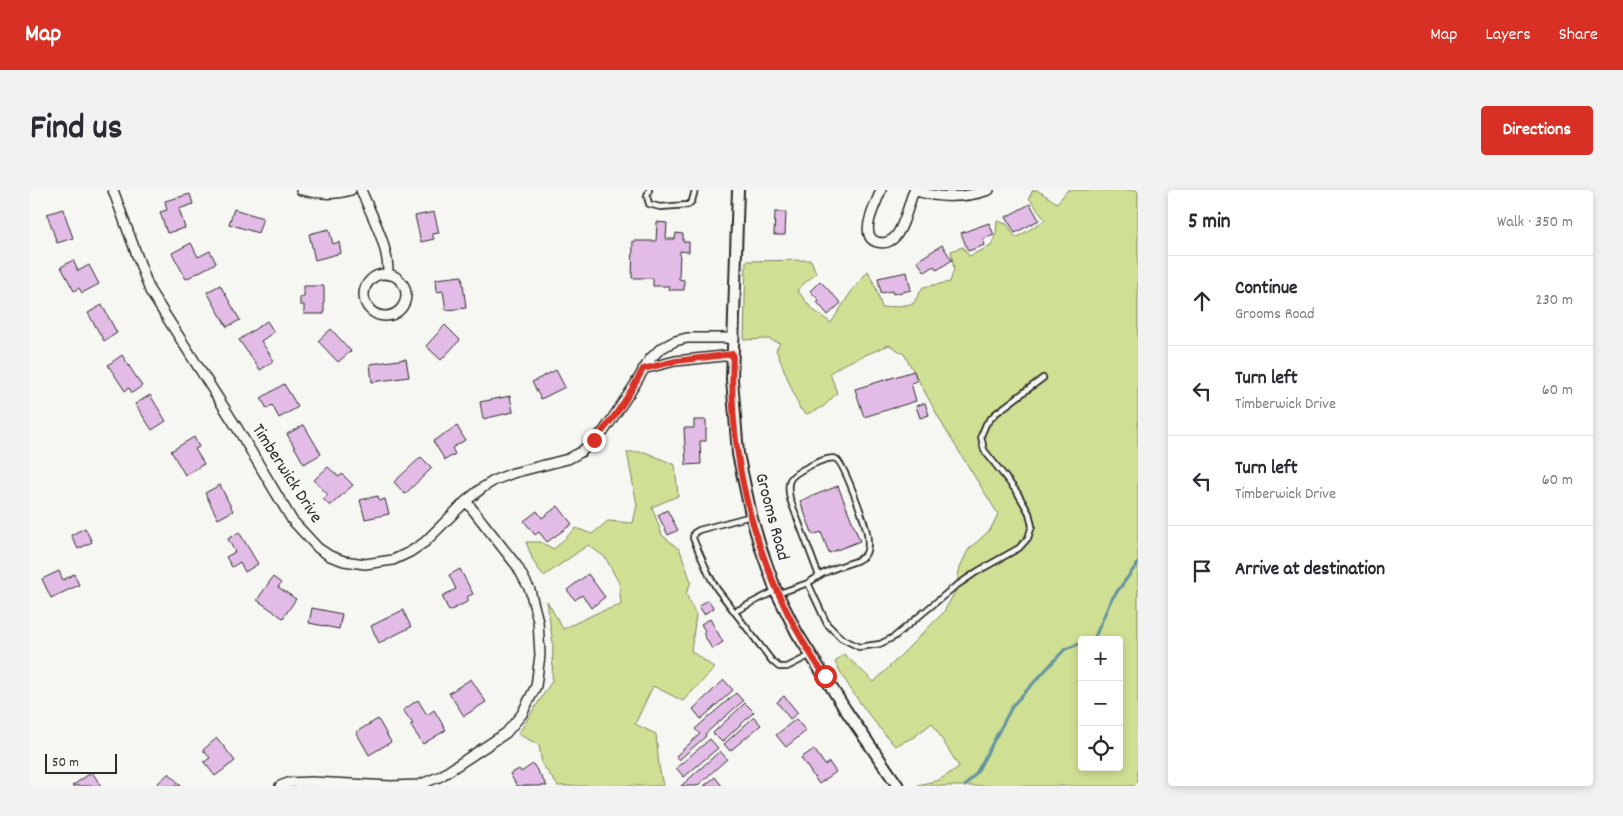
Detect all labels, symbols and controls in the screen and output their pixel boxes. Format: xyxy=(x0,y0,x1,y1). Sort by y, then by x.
text: Map xyxy=(25,18,61,52)
text: Map xyxy=(1430,23,1457,48)
text: Layers xyxy=(1485,23,1531,48)
text: Share xyxy=(1559,23,1598,48)
text: Find us xyxy=(30,105,122,155)
button: Directions xyxy=(1481,106,1593,155)
text: 5 min xyxy=(1188,208,1231,238)
text: Walk · 350 m xyxy=(1497,211,1573,234)
text: Continue xyxy=(1235,276,1297,303)
icon: ahead xyxy=(1188,287,1216,315)
text: 230 m xyxy=(1536,289,1573,312)
text: Grooms Road xyxy=(1235,303,1315,326)
text: Turn left xyxy=(1235,366,1298,393)
icon: left xyxy=(1188,377,1216,405)
text: 60 m xyxy=(1542,379,1573,402)
text: Timberwick Drive xyxy=(1235,393,1336,416)
street label: Timberwick Drive xyxy=(245,420,327,528)
route end xyxy=(583,429,606,452)
text: Turn left xyxy=(1235,456,1298,483)
icon: left xyxy=(1188,467,1216,495)
text: 60 m xyxy=(1542,469,1573,492)
street label: Grooms Road xyxy=(747,471,795,563)
text: Timberwick Drive xyxy=(1235,483,1336,506)
icon: arrive xyxy=(1188,557,1216,585)
text: Arrive at destination xyxy=(1235,557,1385,584)
map controls xyxy=(1078,636,1123,771)
button: + xyxy=(1078,636,1123,681)
route start xyxy=(814,665,837,688)
button: − xyxy=(1078,681,1123,726)
button: locate xyxy=(1078,726,1123,771)
scale bar xyxy=(45,751,118,774)
text: 50 m xyxy=(52,753,79,773)

